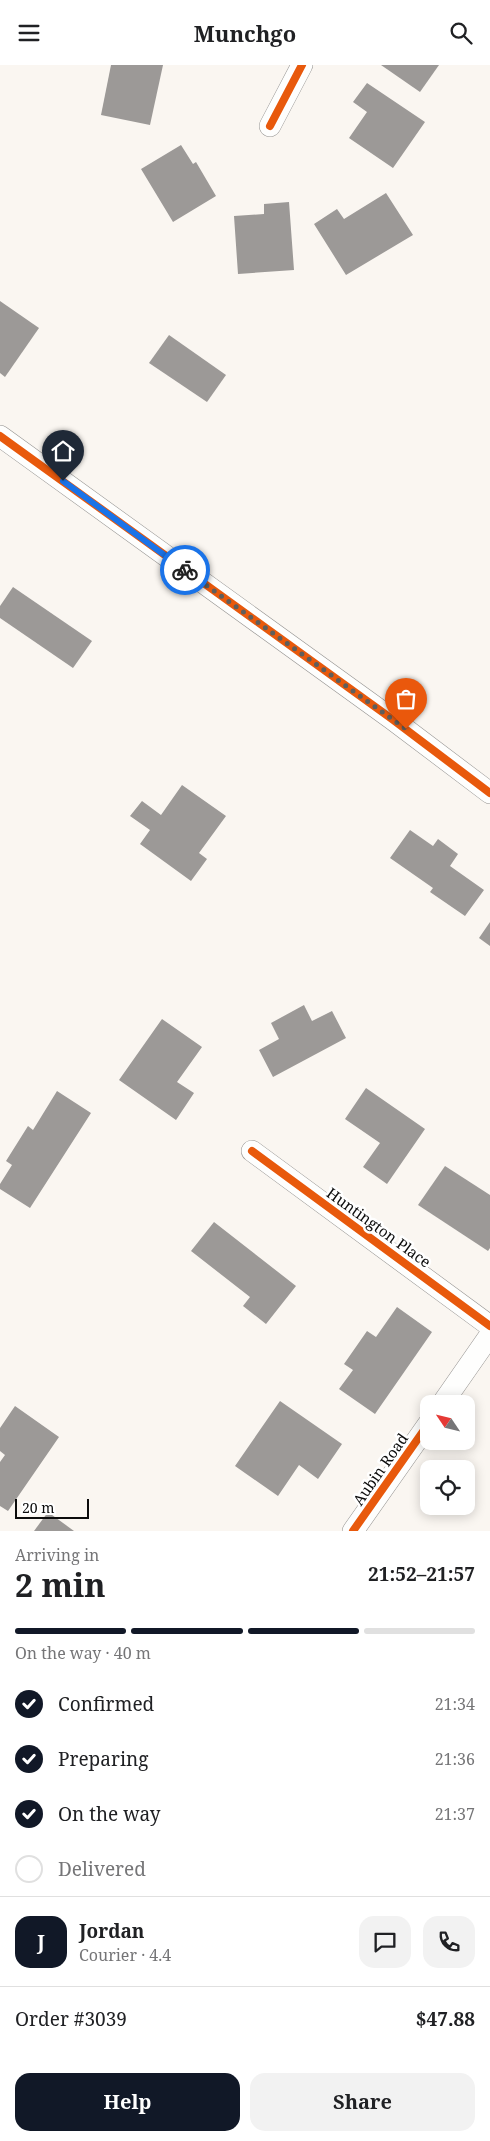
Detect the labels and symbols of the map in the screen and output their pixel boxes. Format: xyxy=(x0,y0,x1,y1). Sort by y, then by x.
pin xyxy=(42,430,84,481)
courier xyxy=(160,545,210,595)
pin xyxy=(385,678,427,729)
street label: Huntington Place xyxy=(323,1182,435,1272)
north arrow xyxy=(420,1395,475,1450)
street label: Aubin Road xyxy=(348,1429,412,1509)
scale bar xyxy=(15,1496,89,1519)

